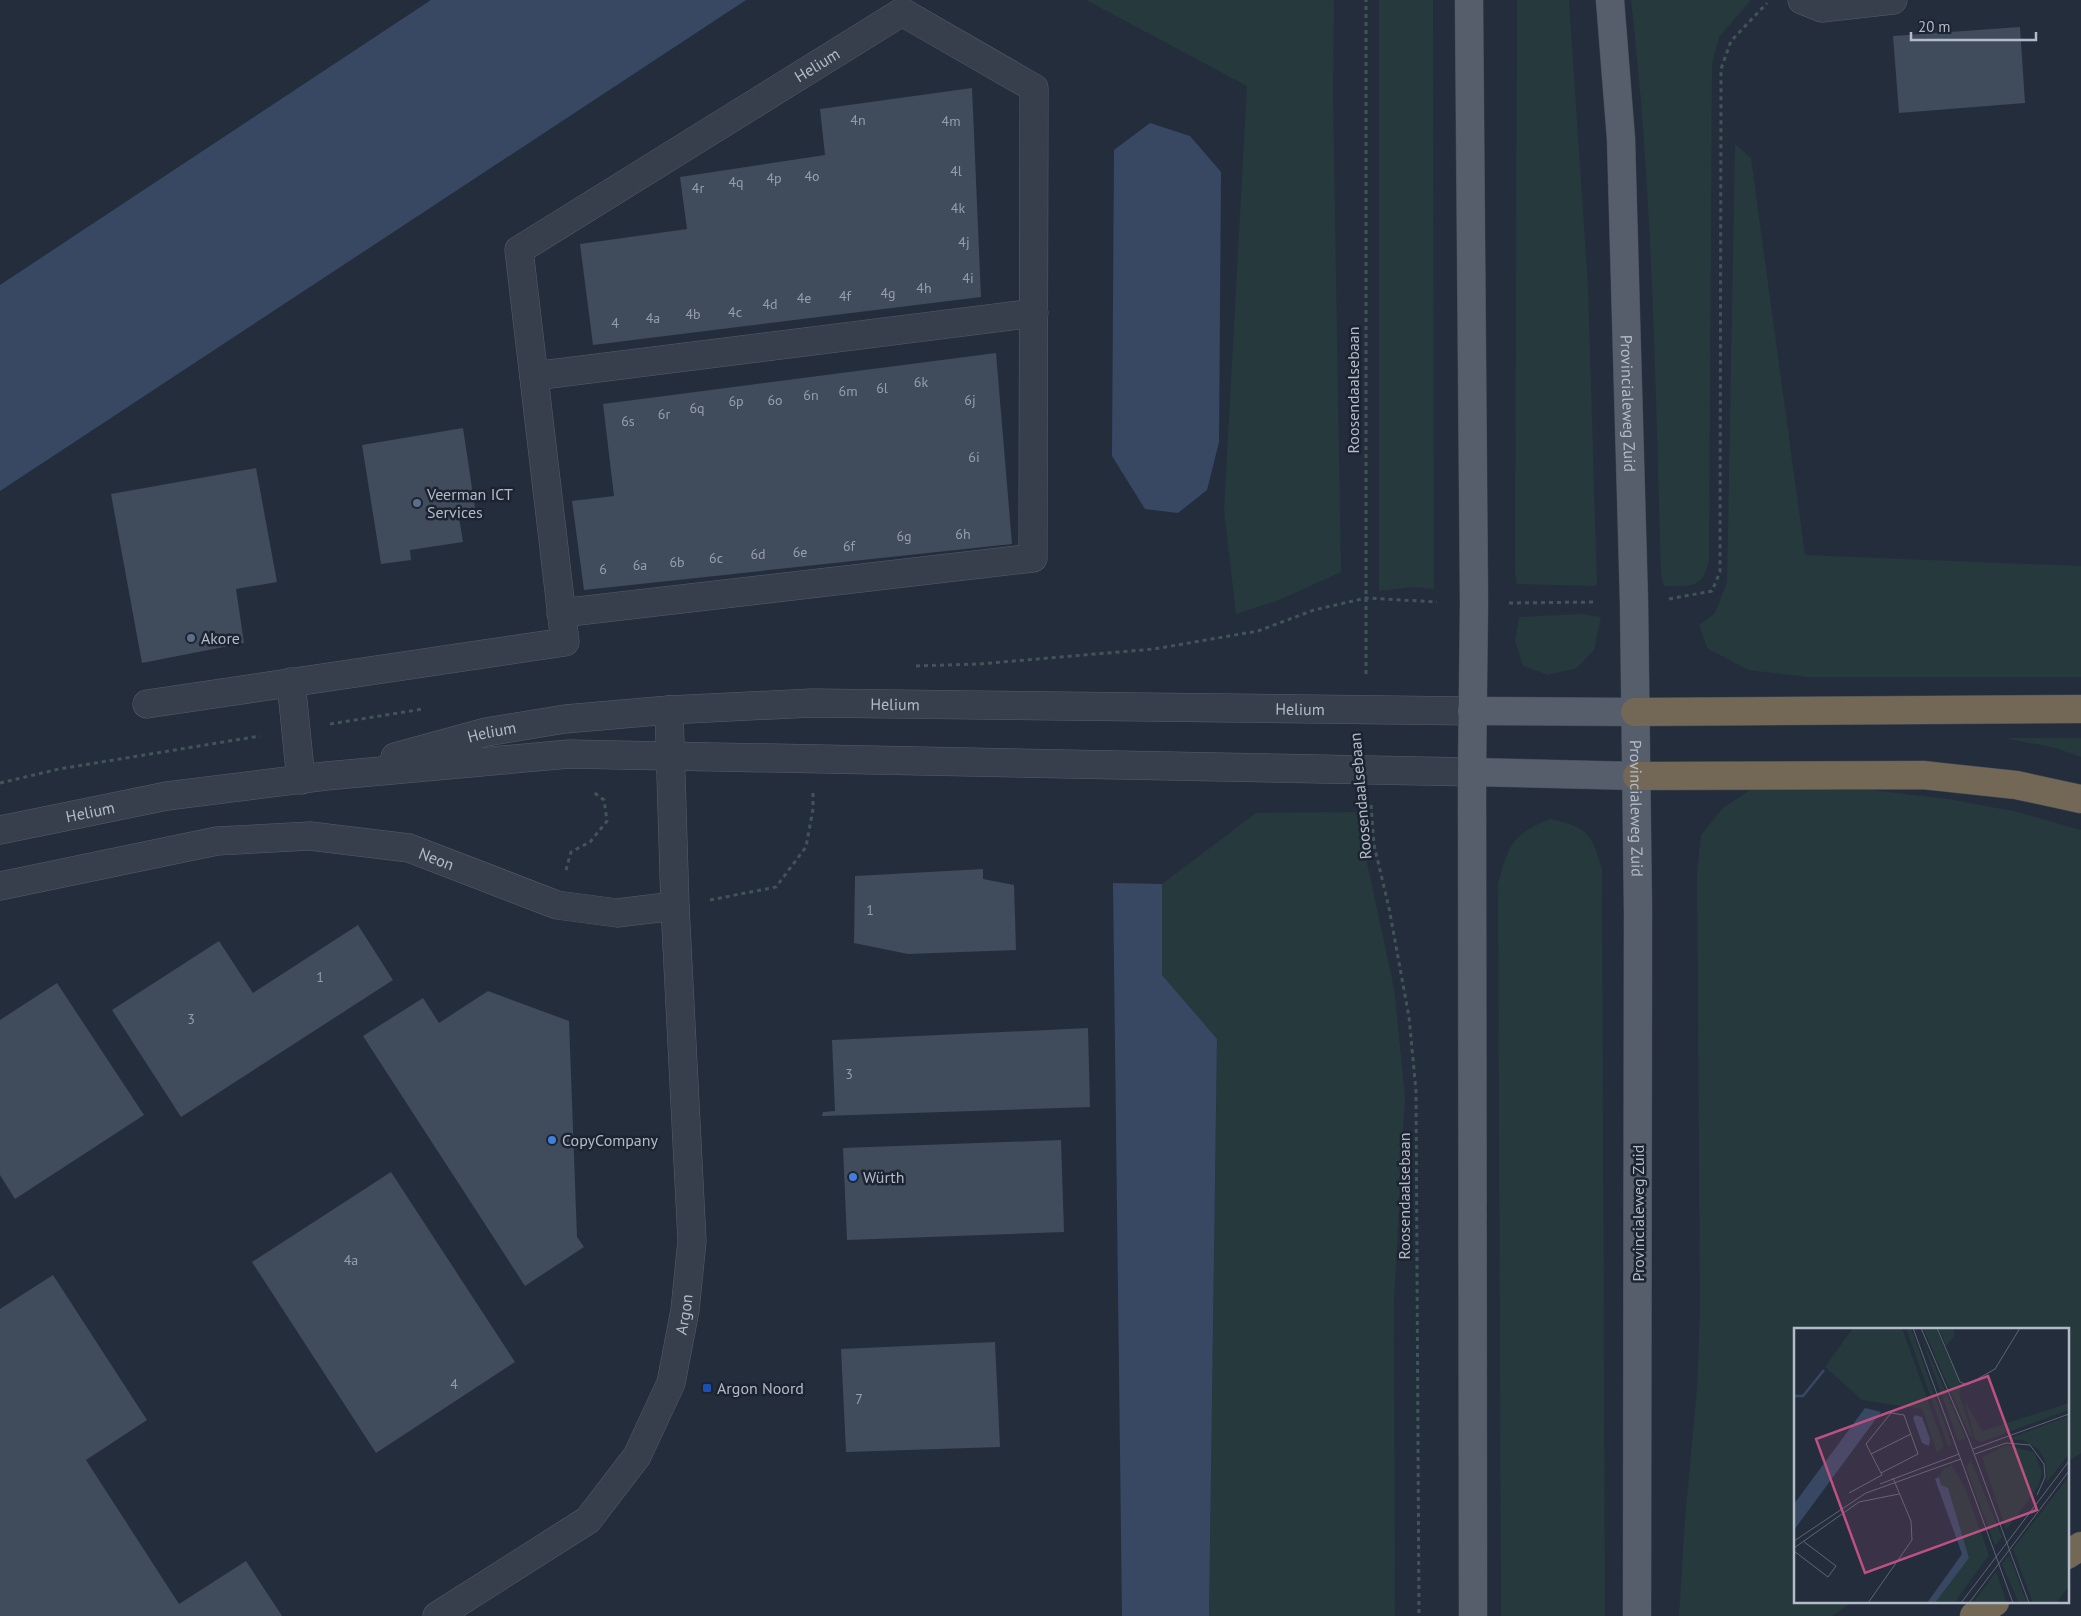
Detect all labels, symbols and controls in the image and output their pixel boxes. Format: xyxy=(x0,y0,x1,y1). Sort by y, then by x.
scale bar xyxy=(1911,10,2036,42)
text: 20 m xyxy=(1918,17,1951,36)
street label: Helium xyxy=(791,43,843,86)
house number: 4n xyxy=(850,111,866,129)
house number: 4m xyxy=(942,112,961,130)
house number: 4l xyxy=(950,162,962,180)
house number: 4o xyxy=(804,167,820,185)
house number: 4p xyxy=(766,169,782,187)
house number: 4q xyxy=(728,173,744,191)
house number: 4r xyxy=(692,179,704,197)
house number: 4k xyxy=(951,199,965,217)
house number: 4j xyxy=(958,233,970,251)
house number: 4i xyxy=(962,269,974,287)
house number: 4h xyxy=(916,279,932,297)
house number: 4g xyxy=(880,284,896,302)
house number: 4f xyxy=(839,287,852,305)
house number: 4e xyxy=(797,289,811,307)
house number: 4d xyxy=(762,295,778,313)
house number: 4c xyxy=(728,303,742,321)
house number: 4b xyxy=(685,305,701,323)
house number: 4a xyxy=(646,309,660,327)
house number: 4 xyxy=(611,314,619,332)
street label: Roosendaalsebaan xyxy=(1343,327,1363,453)
street label: Provincialeweg Zuid xyxy=(1617,335,1640,472)
house number: 6k xyxy=(914,373,928,391)
house number: 6l xyxy=(876,379,888,397)
house number: 6m xyxy=(839,382,858,400)
house number: 6n xyxy=(803,386,819,404)
house number: 6o xyxy=(767,391,783,409)
house number: 6j xyxy=(964,391,976,409)
house number: 6p xyxy=(728,392,744,410)
house number: 6q xyxy=(689,399,705,417)
house number: 6r xyxy=(658,405,670,423)
house number: 6s xyxy=(621,412,635,430)
house number: 6i xyxy=(968,448,980,466)
place label: Veerman ICT Services xyxy=(426,484,513,522)
marker: Veerman ICT Services xyxy=(411,497,423,509)
house number: 6h xyxy=(955,525,971,543)
house number: 6g xyxy=(896,527,912,545)
house number: 6f xyxy=(843,537,856,555)
house number: 6e xyxy=(793,543,807,561)
house number: 6d xyxy=(750,545,766,563)
house number: 6c xyxy=(709,549,723,567)
house number: 6b xyxy=(669,553,685,571)
house number: 6a xyxy=(633,556,647,574)
house number: 6 xyxy=(599,560,607,578)
place label: Akore xyxy=(201,628,240,648)
marker: Akore xyxy=(185,632,197,644)
street label: Helium xyxy=(870,694,920,714)
street label: Helium xyxy=(1275,699,1325,719)
street label: Helium xyxy=(465,717,518,747)
street label: Roosendaalsebaan xyxy=(1345,732,1375,860)
street label: Provincialeweg Zuid xyxy=(1626,740,1648,877)
street label: Helium xyxy=(64,797,116,826)
street label: Neon xyxy=(416,843,457,874)
house number: 1 xyxy=(866,901,874,919)
house number: 1 xyxy=(316,968,324,986)
house number: 3 xyxy=(187,1010,195,1028)
house number: 3 xyxy=(845,1065,853,1083)
place label: CopyCompany xyxy=(562,1130,659,1150)
street label: Roosendaalsebaan xyxy=(1394,1133,1414,1259)
marker: CopyCompany xyxy=(546,1134,558,1146)
street label: Provincialeweg Zuid xyxy=(1628,1145,1648,1281)
place label: Würth xyxy=(863,1167,905,1187)
marker: Würth xyxy=(847,1171,859,1183)
house number: 4a xyxy=(344,1251,358,1269)
street label: Argon xyxy=(671,1293,697,1336)
inset map xyxy=(1794,1328,2068,1604)
house number: 4 xyxy=(450,1375,458,1393)
place label: Argon Noord xyxy=(717,1378,804,1398)
marker: Argon Noord xyxy=(701,1382,713,1394)
house number: 7 xyxy=(855,1390,863,1408)

